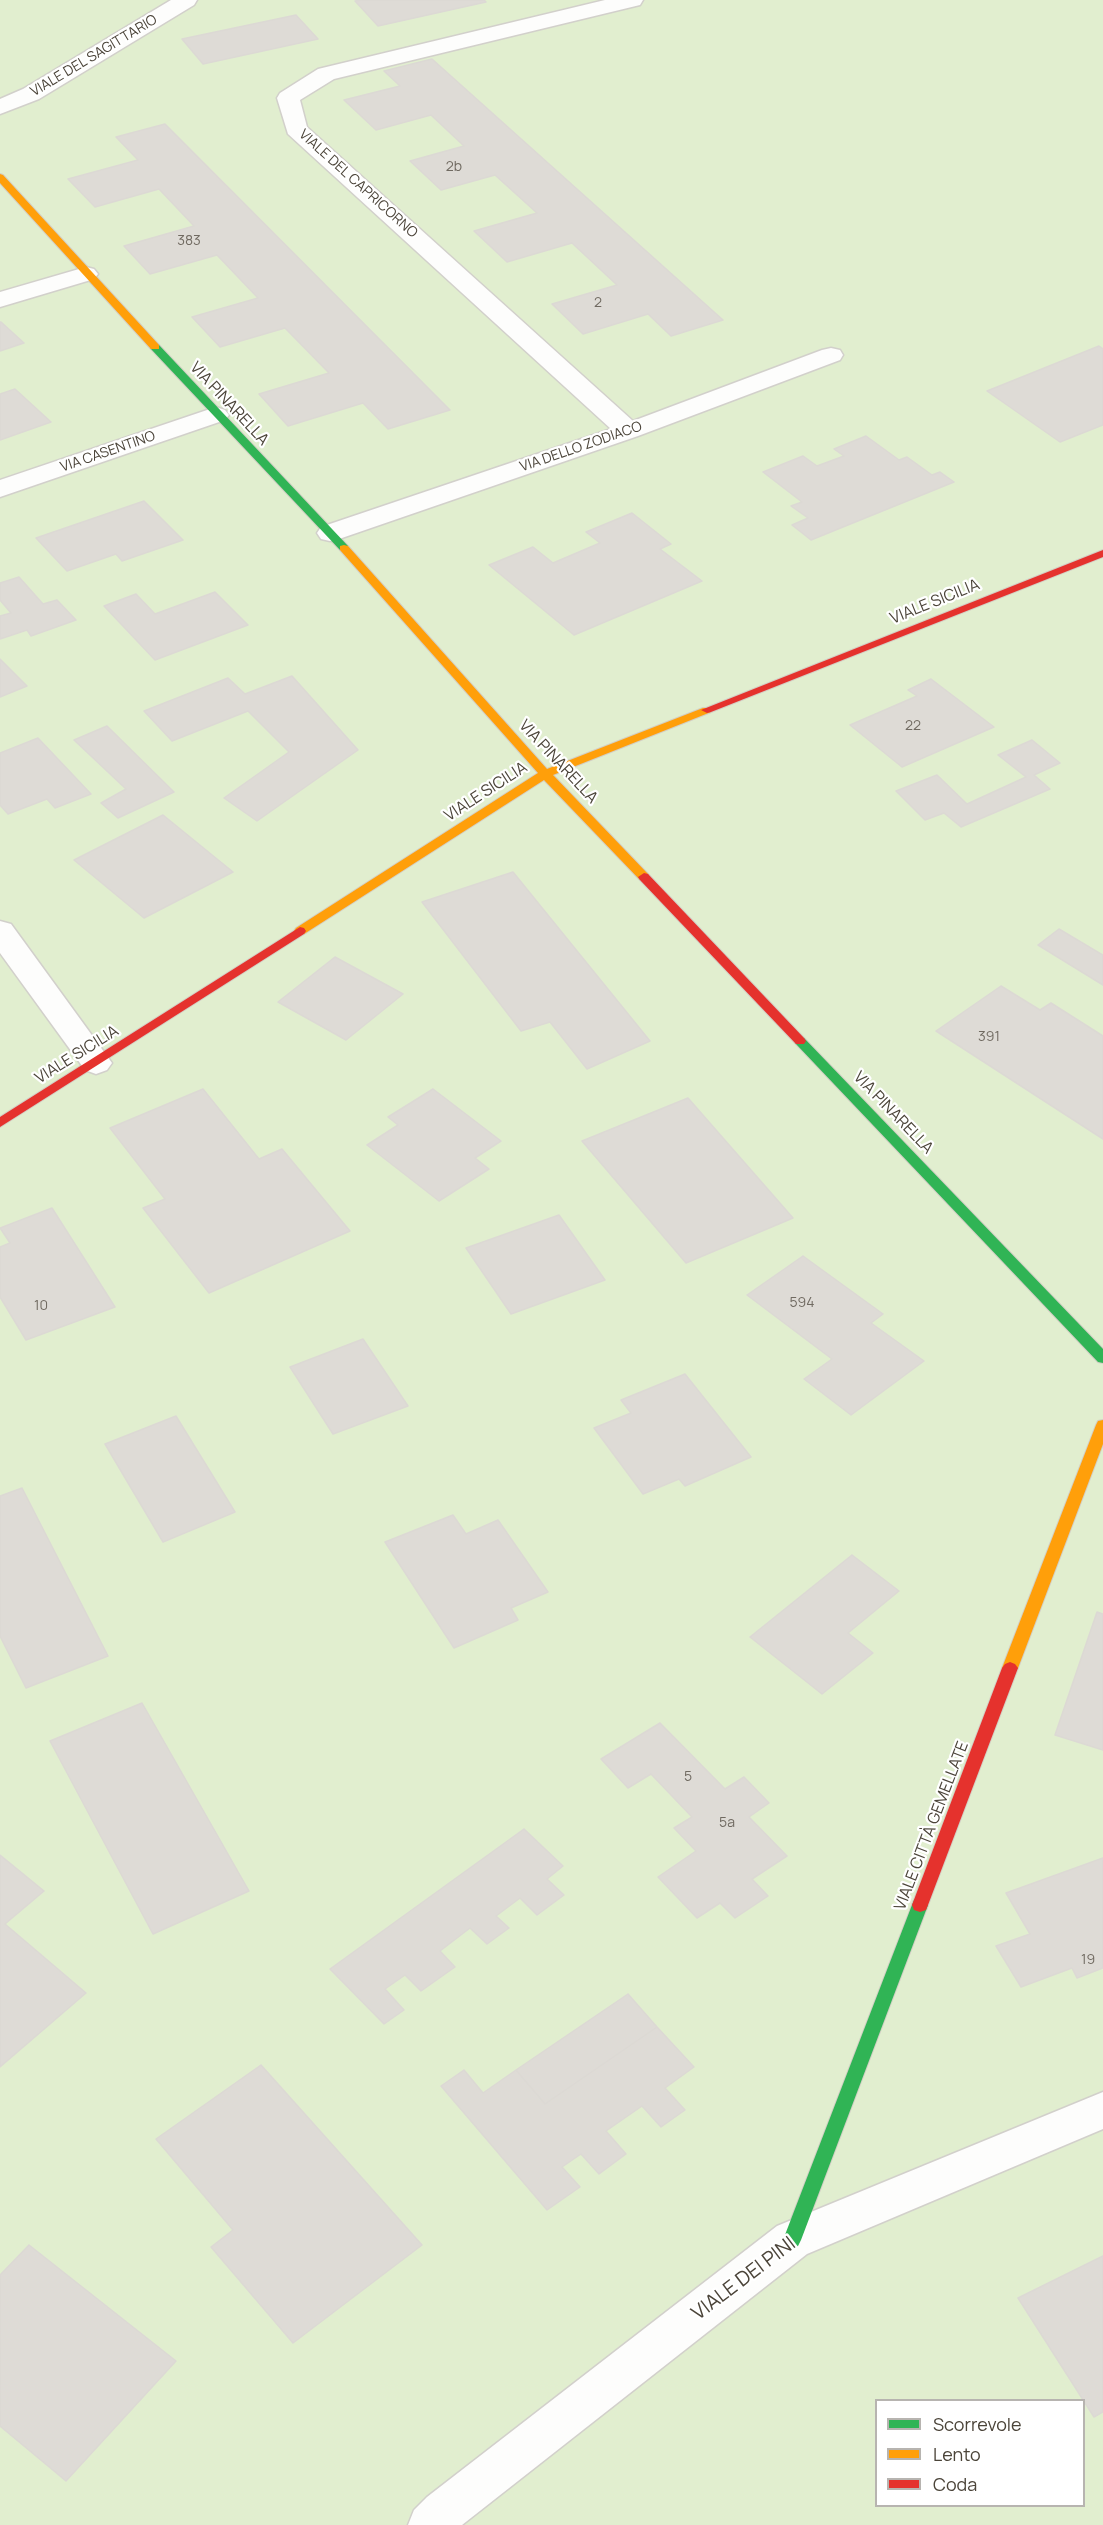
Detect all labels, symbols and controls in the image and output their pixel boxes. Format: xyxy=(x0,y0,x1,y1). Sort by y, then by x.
street label: VIALE DEL SAGITTARIO xyxy=(28,12,160,100)
street label: VIALE DEL CAPRICORNO xyxy=(295,126,421,242)
house number: 2b xyxy=(446,159,462,175)
house number: 383 xyxy=(177,233,201,249)
house number: 2 xyxy=(594,295,602,311)
street label: VIA PINARELLA xyxy=(186,358,272,450)
street label: VIA DELLO ZODIACO xyxy=(518,418,644,476)
street label: VIA CASENTINO xyxy=(58,428,158,476)
street label: VIALE SICILIA xyxy=(887,575,983,629)
street label: VIA PINARELLA xyxy=(515,716,601,808)
house number: 22 xyxy=(905,718,921,734)
street label: VIALE SICILIA xyxy=(441,758,531,826)
street label: VIALE SICILIA xyxy=(32,1022,122,1088)
house number: 391 xyxy=(978,1029,1000,1045)
street label: VIA PINARELLA xyxy=(849,1068,937,1158)
house number: 594 xyxy=(789,1295,815,1311)
house number: 10 xyxy=(34,1298,48,1314)
street label: VIALE CITTÀ GEMELLATE xyxy=(891,1739,973,1913)
house number: 5 xyxy=(684,1769,692,1785)
house number: 5a xyxy=(719,1815,735,1831)
house number: 19 xyxy=(1081,1952,1095,1968)
street label: VIALE DEI PINI xyxy=(687,2232,801,2326)
legend xyxy=(875,2399,1085,2507)
text: Scorrevole xyxy=(933,2412,1022,2436)
text: Lento xyxy=(933,2442,981,2466)
text: Coda xyxy=(933,2472,977,2496)

